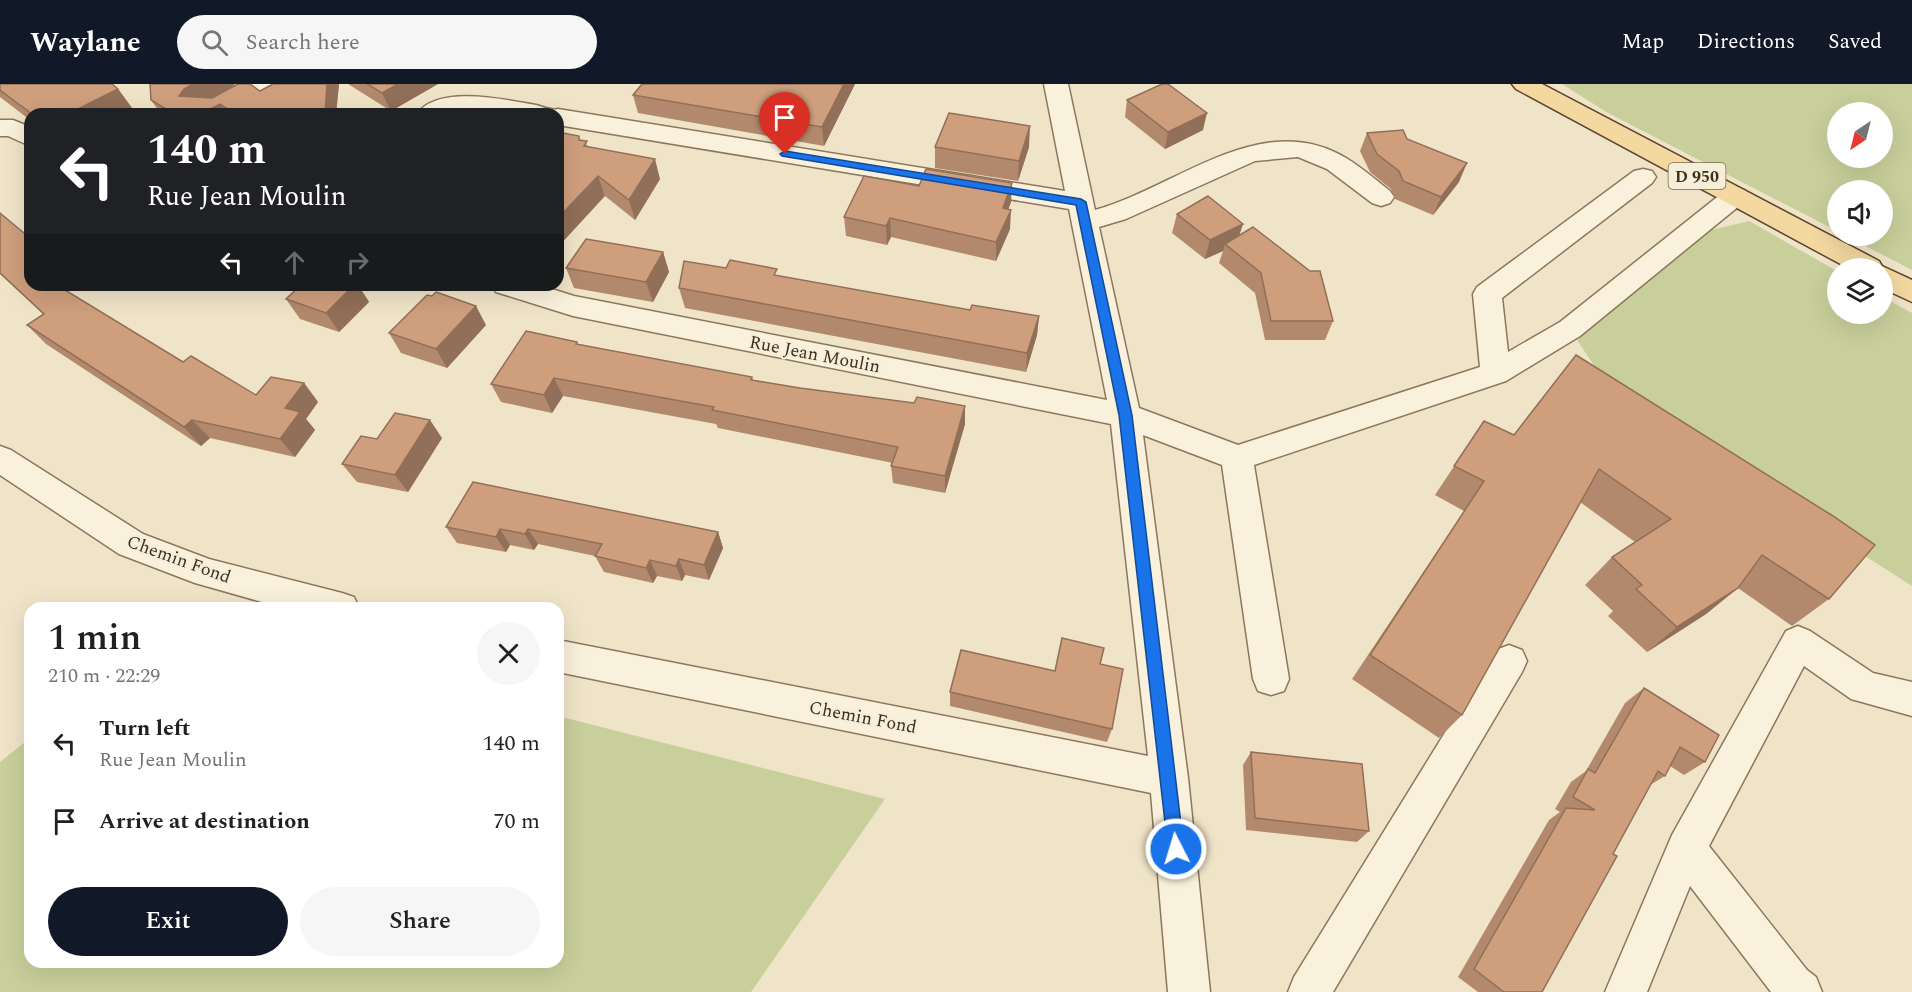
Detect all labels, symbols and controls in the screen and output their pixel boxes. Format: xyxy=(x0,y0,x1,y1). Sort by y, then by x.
search box xyxy=(177,15,597,69)
text: Waylane xyxy=(30,21,141,64)
icon: search xyxy=(198,26,231,59)
text: Search here xyxy=(246,26,360,59)
text: Map xyxy=(1622,26,1664,58)
text: Directions xyxy=(1697,26,1795,58)
text: Saved xyxy=(1828,26,1882,58)
pin xyxy=(759,92,810,154)
icon: arrive xyxy=(768,101,801,134)
north arrow xyxy=(1827,102,1893,168)
map controls xyxy=(1827,102,1893,324)
text: 140 m xyxy=(147,119,266,182)
icon: left xyxy=(48,132,126,210)
road number: D 950 xyxy=(1668,163,1726,189)
text: Rue Jean Moulin xyxy=(147,176,346,218)
button: sound xyxy=(1827,180,1893,246)
icon: left xyxy=(215,246,248,279)
icon: ahead xyxy=(278,246,311,279)
icon: right xyxy=(341,246,374,279)
button: layers xyxy=(1827,258,1893,324)
street label: Rue Jean Moulin xyxy=(747,329,883,380)
street label: Chemin Fond xyxy=(123,528,235,591)
text: 1 min xyxy=(48,611,141,666)
button: close xyxy=(477,622,540,685)
text: 210 m · 22:29 xyxy=(48,661,160,691)
street label: Chemin Fond xyxy=(807,694,919,741)
text: Turn left xyxy=(99,712,191,745)
icon: left xyxy=(48,727,81,760)
text: 140 m xyxy=(483,727,540,760)
text: Rue Jean Moulin xyxy=(99,745,247,775)
icon: arrive xyxy=(48,805,81,838)
text: Arrive at destination xyxy=(99,805,310,838)
text: 70 m xyxy=(494,805,540,838)
position arrow xyxy=(1144,817,1208,881)
button: Exit xyxy=(48,887,288,956)
button: Share xyxy=(300,887,540,956)

